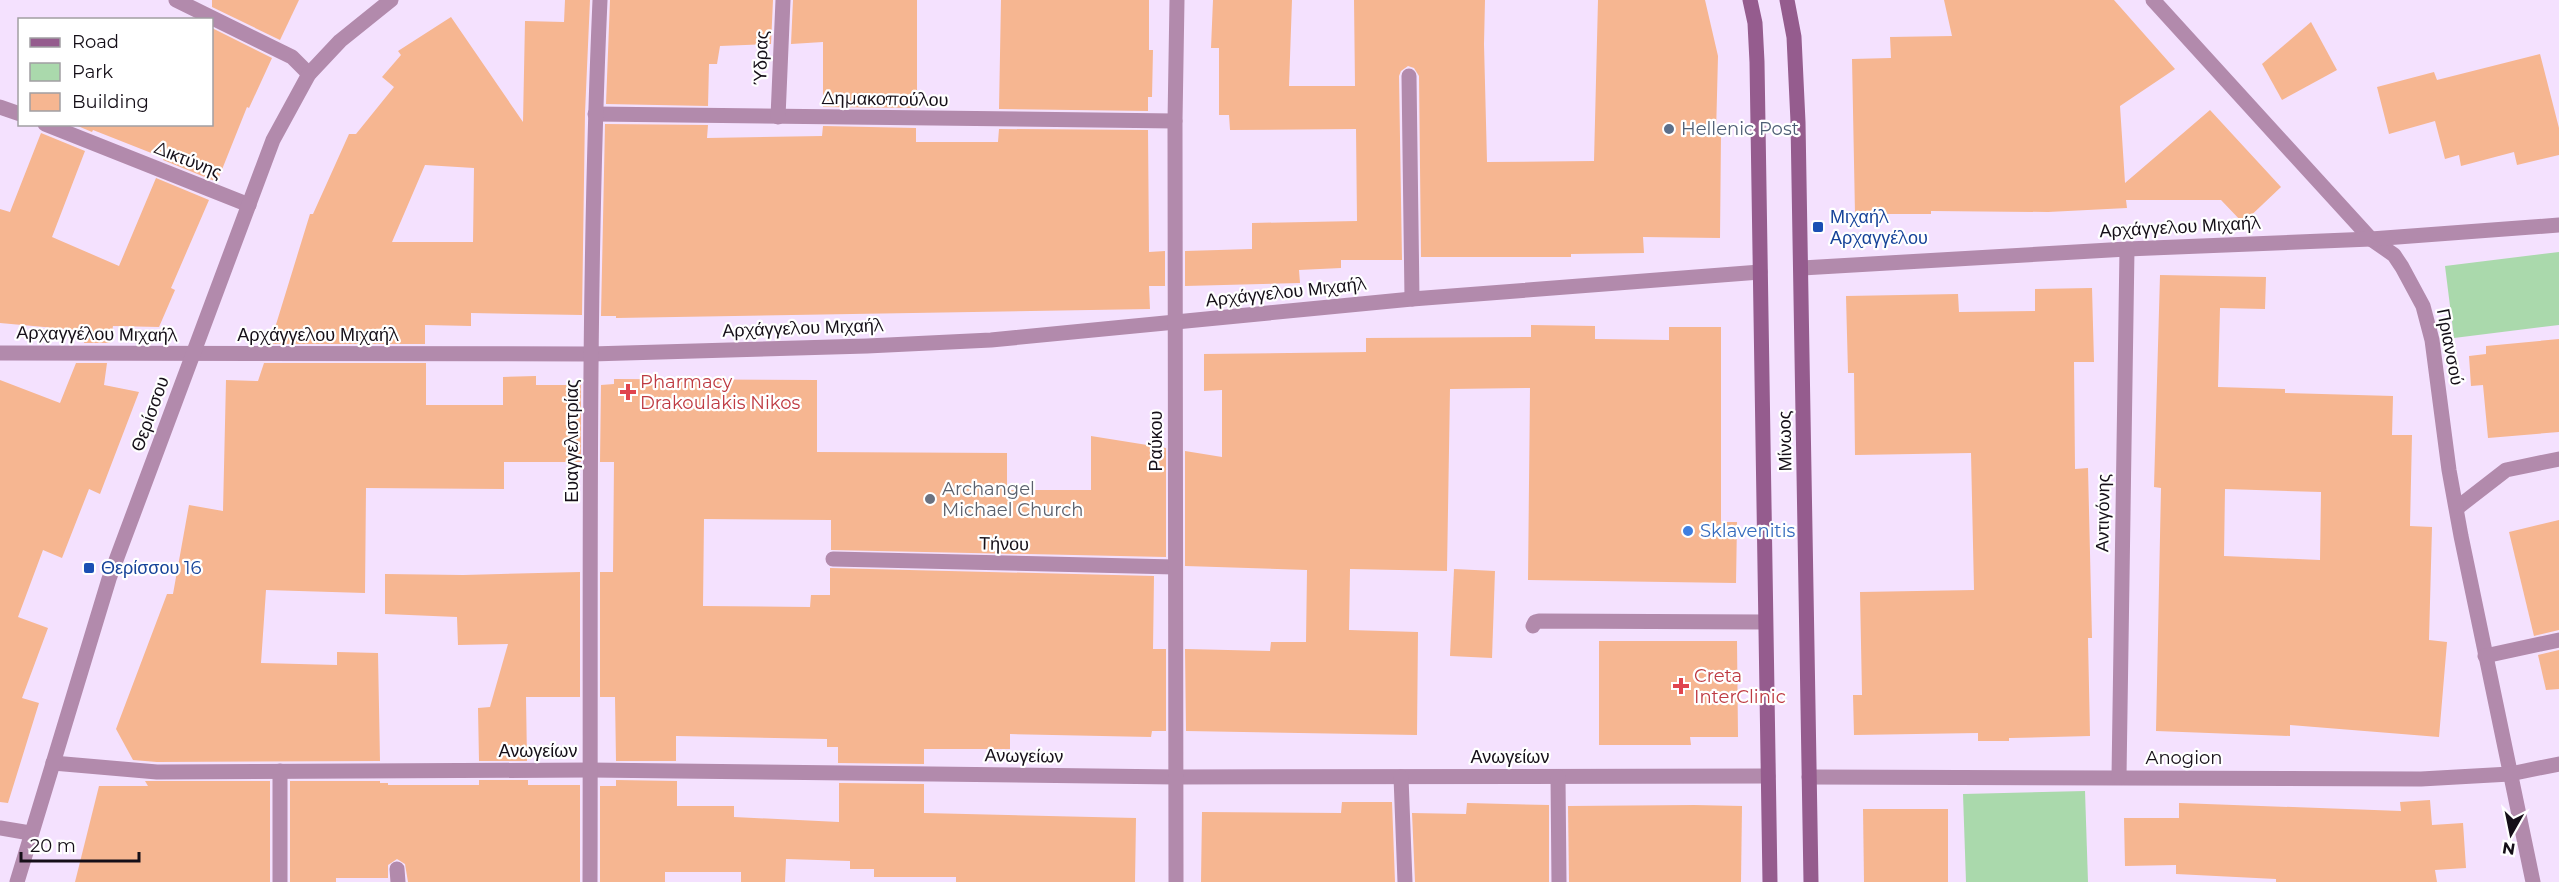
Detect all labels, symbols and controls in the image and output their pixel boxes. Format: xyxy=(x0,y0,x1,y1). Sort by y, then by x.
legend xyxy=(18,18,213,126)
street label: Ύδρας xyxy=(749,30,773,86)
text: Road xyxy=(72,31,119,53)
text: Park xyxy=(72,61,113,83)
street label: Δημακοπούλου xyxy=(821,87,949,111)
text: Building xyxy=(72,91,149,113)
place label: Hellenic Post xyxy=(1681,118,1799,140)
marker: Hellenic Post xyxy=(1662,122,1676,136)
street label: Δικτύνης xyxy=(151,137,225,184)
place label: Μιχαήλ Αρχαγγέλου xyxy=(1830,206,1928,249)
street label: Αρχάγγελου Μιχαήλ xyxy=(2099,212,2261,242)
marker: Μιχαήλ Αρχαγγέλου xyxy=(1811,220,1825,234)
street label: Αρχάγγελου Μιχαήλ xyxy=(1205,273,1368,311)
street label: Πριανσού xyxy=(2432,307,2468,387)
street label: Αρχάγγελου Μιχαήλ xyxy=(722,314,884,342)
street label: Αρχαγγέλου Μιχαήλ xyxy=(16,322,178,346)
street label: Αρχάγγελου Μιχαήλ xyxy=(237,324,399,346)
place label: Pharmacy Drakoulakis Nikos xyxy=(640,371,800,414)
street label: Θερίσσου xyxy=(126,373,174,455)
street label: Ευαγγελιστρίας xyxy=(561,379,583,503)
marker: Pharmacy Drakoulakis Nikos xyxy=(621,385,635,399)
street label: Μίνωος xyxy=(1773,410,1797,472)
street label: Ραύκου xyxy=(1145,411,1167,471)
street label: Αντιγόνης xyxy=(2091,473,2115,552)
place label: Archangel Michael Church xyxy=(942,478,1083,521)
marker: Archangel Michael Church xyxy=(923,492,937,506)
place label: Sklavenitis xyxy=(1700,520,1795,542)
marker: Sklavenitis xyxy=(1681,524,1695,538)
street label: Τήνου xyxy=(979,533,1029,555)
place label: Θερίσσου 16 xyxy=(101,557,202,579)
marker: Θερίσσου 16 xyxy=(82,561,96,575)
place label: Creta InterClinic xyxy=(1694,665,1786,708)
marker: Creta InterClinic xyxy=(1672,677,1690,695)
street label: Ανωγείων xyxy=(499,740,577,762)
street label: Ανωγείων xyxy=(984,744,1064,768)
street label: Ανωγείων xyxy=(1471,746,1549,768)
street label: Anogion xyxy=(2146,747,2223,769)
north arrow xyxy=(2481,804,2541,864)
scale bar xyxy=(21,825,140,863)
text: 20 m xyxy=(30,835,76,857)
text: N xyxy=(2501,838,2517,859)

